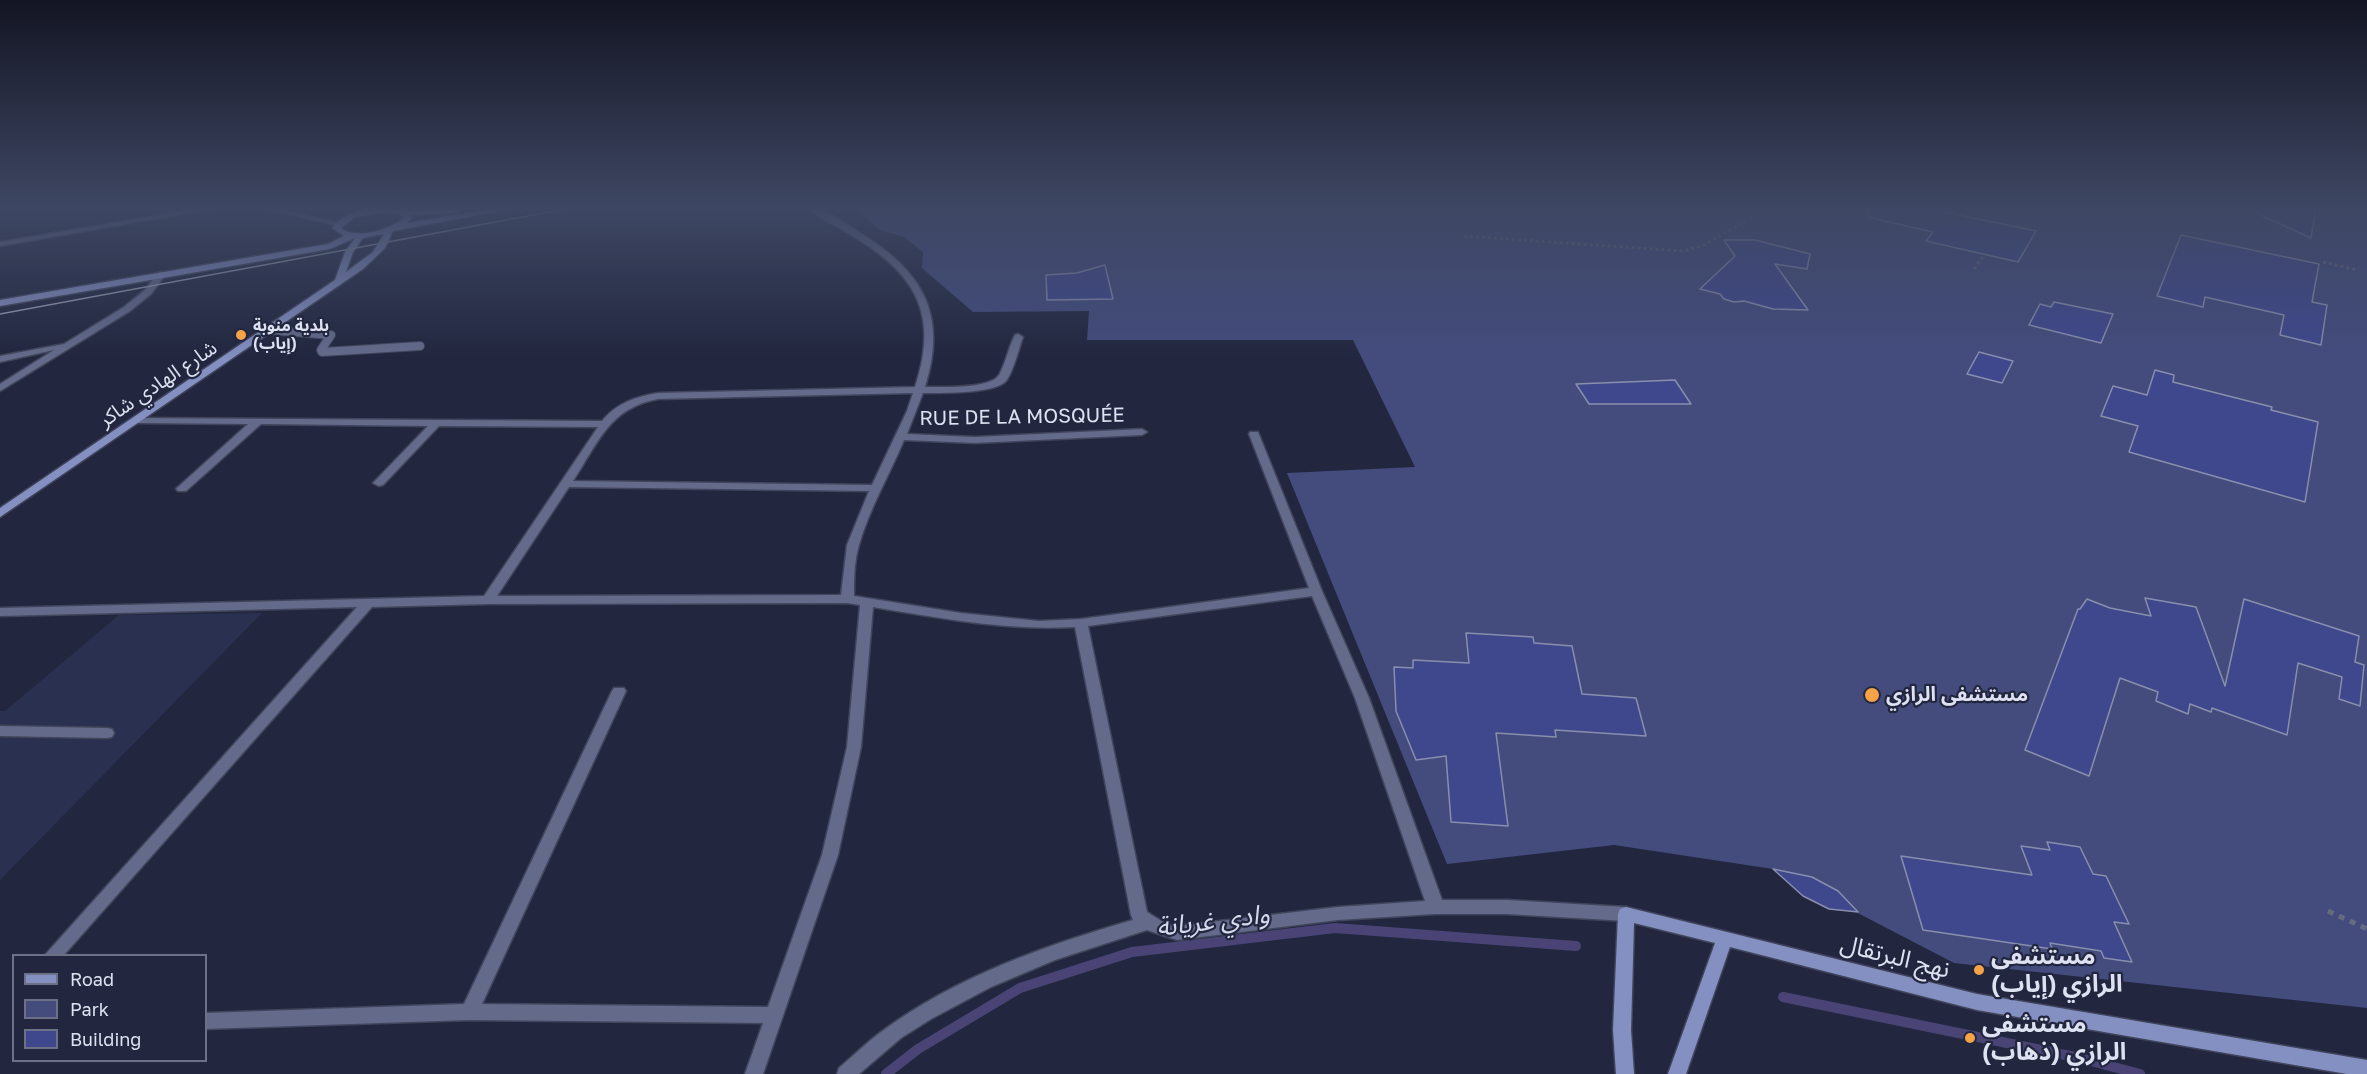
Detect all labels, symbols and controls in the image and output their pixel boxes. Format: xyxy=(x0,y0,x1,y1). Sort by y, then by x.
place label: بلدية منوبة (إياب) xyxy=(253,316,329,354)
marker: بلدية منوبة (إياب) xyxy=(234,328,248,342)
street label: شارع الهادي شاكر xyxy=(94,336,222,432)
street label: RUE DE LA MOSQUÉE xyxy=(919,403,1125,431)
place label: مستشفى الرازي xyxy=(1886,683,2028,707)
marker: مستشفى الرازي xyxy=(1863,686,1881,704)
water label: وادي غريانة xyxy=(1155,899,1271,943)
street label: نهج البرتقال xyxy=(1837,929,1953,985)
place label: مستشفى الرازي (إياب) xyxy=(1991,942,2123,998)
legend xyxy=(12,954,207,1062)
marker: مستشفى الرازي (إياب) xyxy=(1972,963,1986,977)
text: Road xyxy=(70,968,114,990)
text: Park xyxy=(70,998,109,1020)
place label: مستشفى الرازي (ذهاب) xyxy=(1982,1010,2126,1066)
text: Building xyxy=(70,1028,141,1050)
marker: مستشفى الرازي (ذهاب) xyxy=(1963,1031,1977,1045)

